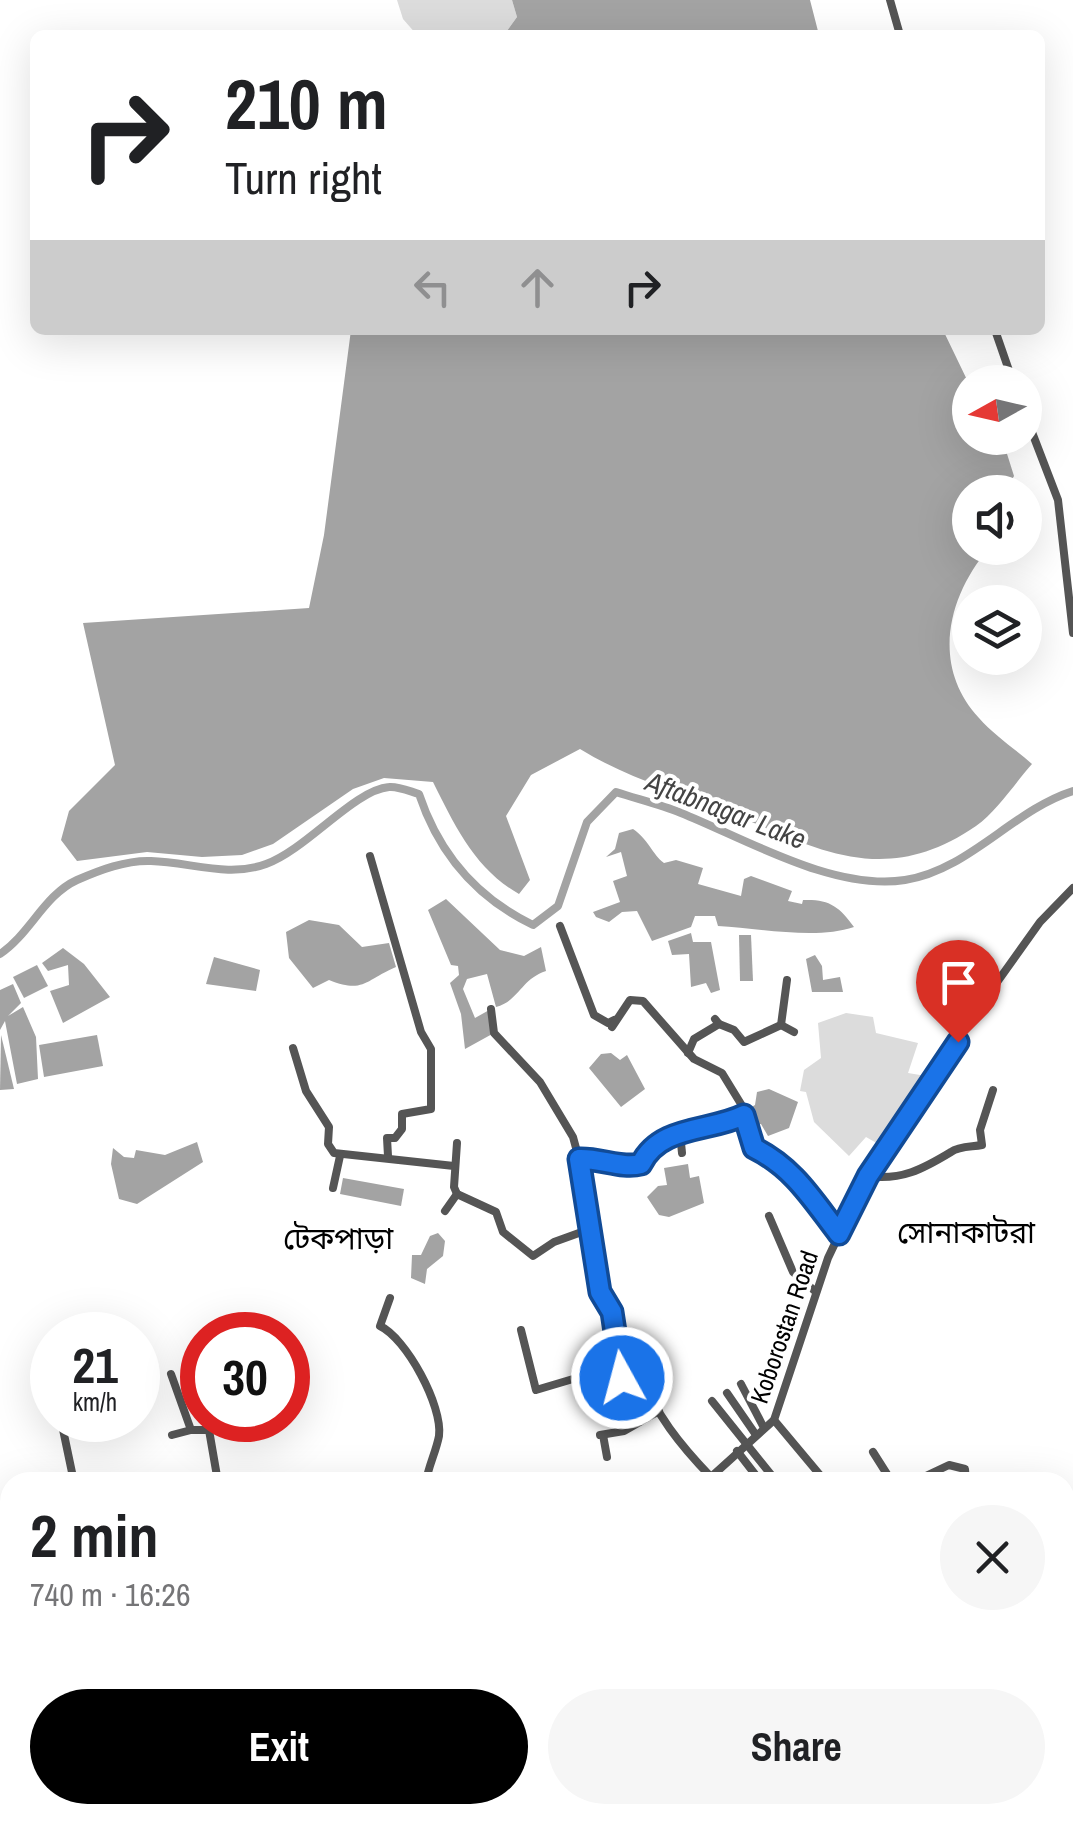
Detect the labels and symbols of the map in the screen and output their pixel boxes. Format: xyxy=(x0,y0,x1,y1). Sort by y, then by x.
north arrow xyxy=(952,365,1042,455)
water label: Aftabnagar Lake xyxy=(639,761,811,858)
pin xyxy=(916,940,1001,1043)
district label: সোনাকাটরা xyxy=(897,1212,1036,1252)
district label: টেকপাড়া xyxy=(283,1218,394,1258)
street label: Koborostan Road xyxy=(742,1246,826,1408)
speed limit sign: 30 xyxy=(180,1312,310,1442)
position arrow xyxy=(570,1326,674,1430)

